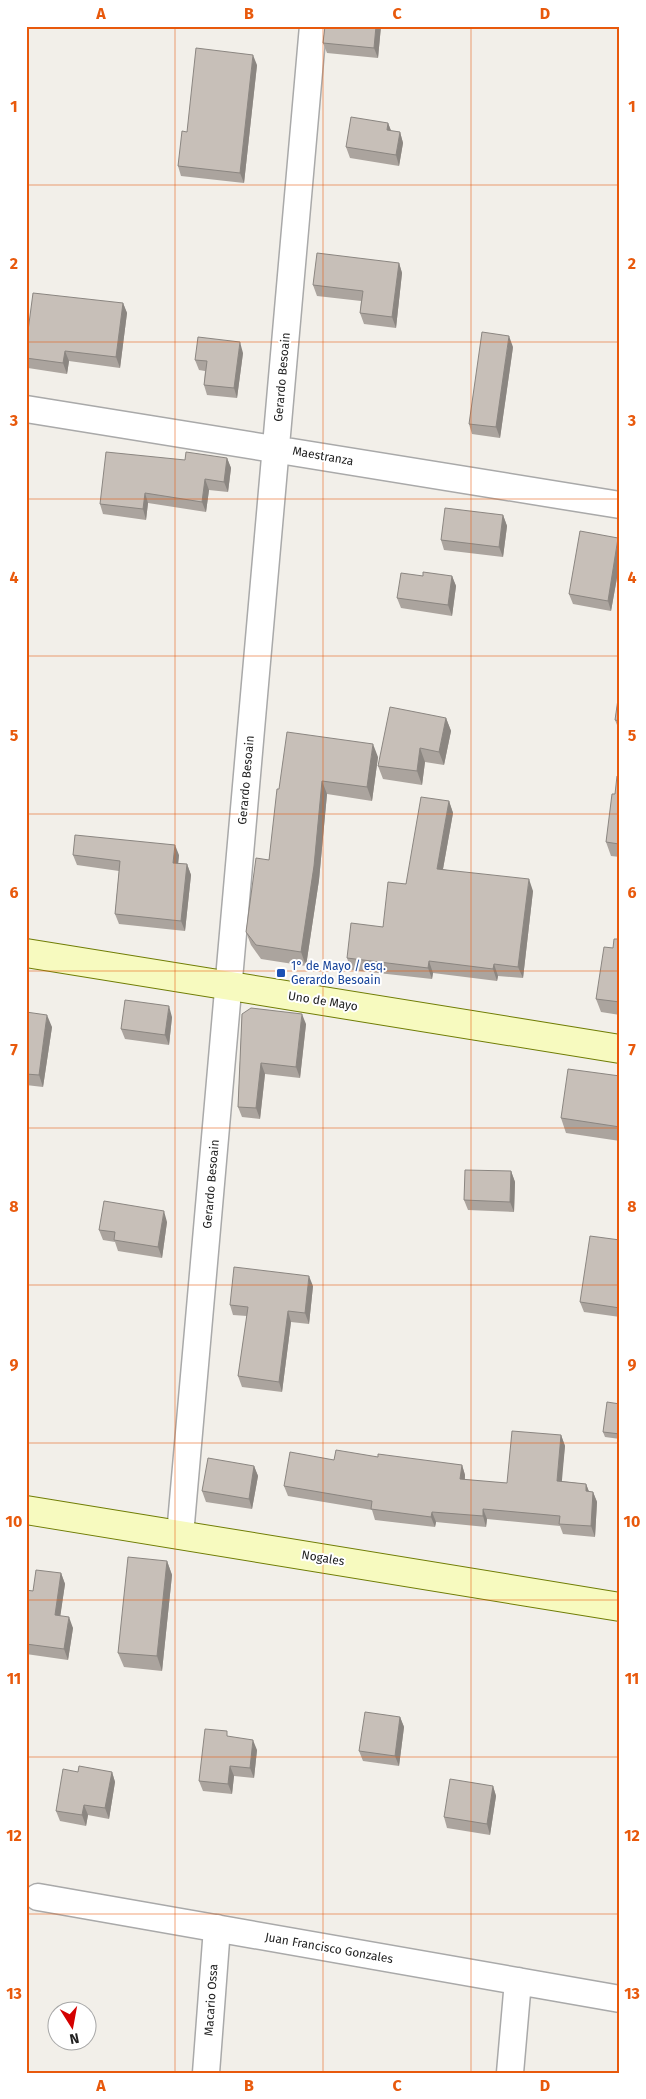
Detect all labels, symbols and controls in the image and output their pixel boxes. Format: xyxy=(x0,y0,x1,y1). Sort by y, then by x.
text: A xyxy=(95,4,106,23)
text: B xyxy=(244,4,254,23)
text: C xyxy=(392,4,402,23)
text: D xyxy=(540,4,550,23)
text: 1 xyxy=(10,97,18,116)
text: 1 xyxy=(628,97,636,116)
text: 2 xyxy=(10,254,18,273)
text: 2 xyxy=(628,254,636,273)
street label: Gerardo Besoain xyxy=(271,332,293,422)
text: 3 xyxy=(9,411,18,430)
text: 3 xyxy=(627,411,636,430)
street label: Maestranza xyxy=(291,444,355,468)
text: 4 xyxy=(9,568,19,587)
text: 4 xyxy=(627,568,637,587)
text: 5 xyxy=(10,726,19,745)
text: 5 xyxy=(628,726,637,745)
street label: Gerardo Besoain xyxy=(235,735,257,825)
text: 6 xyxy=(9,883,19,902)
text: 6 xyxy=(627,883,637,902)
place label: 1° de Mayo / esq. Gerardo Besoain xyxy=(291,959,386,987)
marker: 1° de Mayo / esq. Gerardo Besoain xyxy=(275,967,287,979)
street label: Uno de Mayo xyxy=(287,989,359,1013)
text: 7 xyxy=(10,1040,18,1059)
text: 7 xyxy=(628,1040,636,1059)
street label: Gerardo Besoain xyxy=(200,1139,222,1229)
text: 8 xyxy=(9,1197,19,1216)
text: 8 xyxy=(627,1197,637,1216)
text: 9 xyxy=(10,1355,19,1374)
text: 9 xyxy=(628,1355,637,1374)
text: 10 xyxy=(6,1512,22,1531)
text: 10 xyxy=(624,1512,640,1531)
street label: Nogales xyxy=(301,1548,346,1568)
text: 11 xyxy=(7,1669,21,1688)
text: 11 xyxy=(625,1669,639,1688)
text: 12 xyxy=(6,1826,22,1845)
text: 12 xyxy=(624,1826,640,1845)
street label: Juan Francisco Gonzales xyxy=(264,1930,394,1966)
street label: Macario Ossa xyxy=(202,1964,220,2036)
text: 13 xyxy=(6,1984,22,2003)
text: 13 xyxy=(624,1984,640,2003)
north arrow xyxy=(48,2002,98,2052)
text: N xyxy=(68,2029,81,2048)
text: A xyxy=(95,2076,106,2095)
text: B xyxy=(244,2076,254,2095)
text: C xyxy=(392,2076,402,2095)
text: D xyxy=(540,2076,550,2095)

